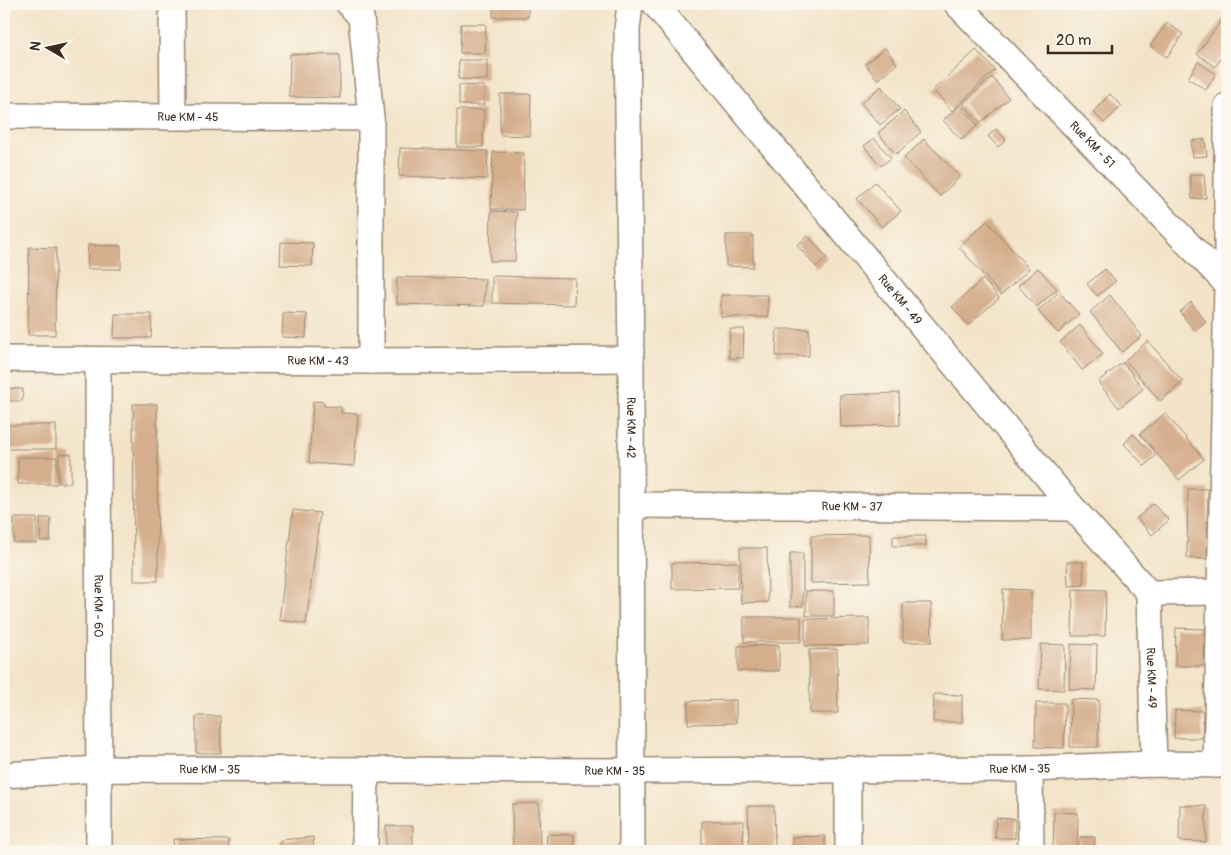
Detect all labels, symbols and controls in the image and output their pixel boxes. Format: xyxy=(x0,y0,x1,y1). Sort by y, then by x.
north arrow xyxy=(22,22,72,72)
scale bar xyxy=(1048,22,1112,54)
text: 20 m xyxy=(1056,31,1091,50)
text: N xyxy=(27,40,45,52)
street label: Rue KM - 45 xyxy=(157,110,219,125)
street label: Rue KM - 51 xyxy=(1066,118,1118,171)
street label: Rue KM - 49 xyxy=(875,272,925,328)
street label: Rue KM - 43 xyxy=(287,354,349,369)
street label: Rue KM - 42 xyxy=(623,397,638,459)
street label: Rue KM - 37 xyxy=(822,499,883,515)
street label: Rue KM - 60 xyxy=(90,575,106,637)
street label: Rue KM - 49 xyxy=(1143,647,1159,709)
street label: Rue KM - 35 xyxy=(989,761,1051,777)
street label: Rue KM - 35 xyxy=(179,762,240,778)
street label: Rue KM - 35 xyxy=(584,764,645,779)

